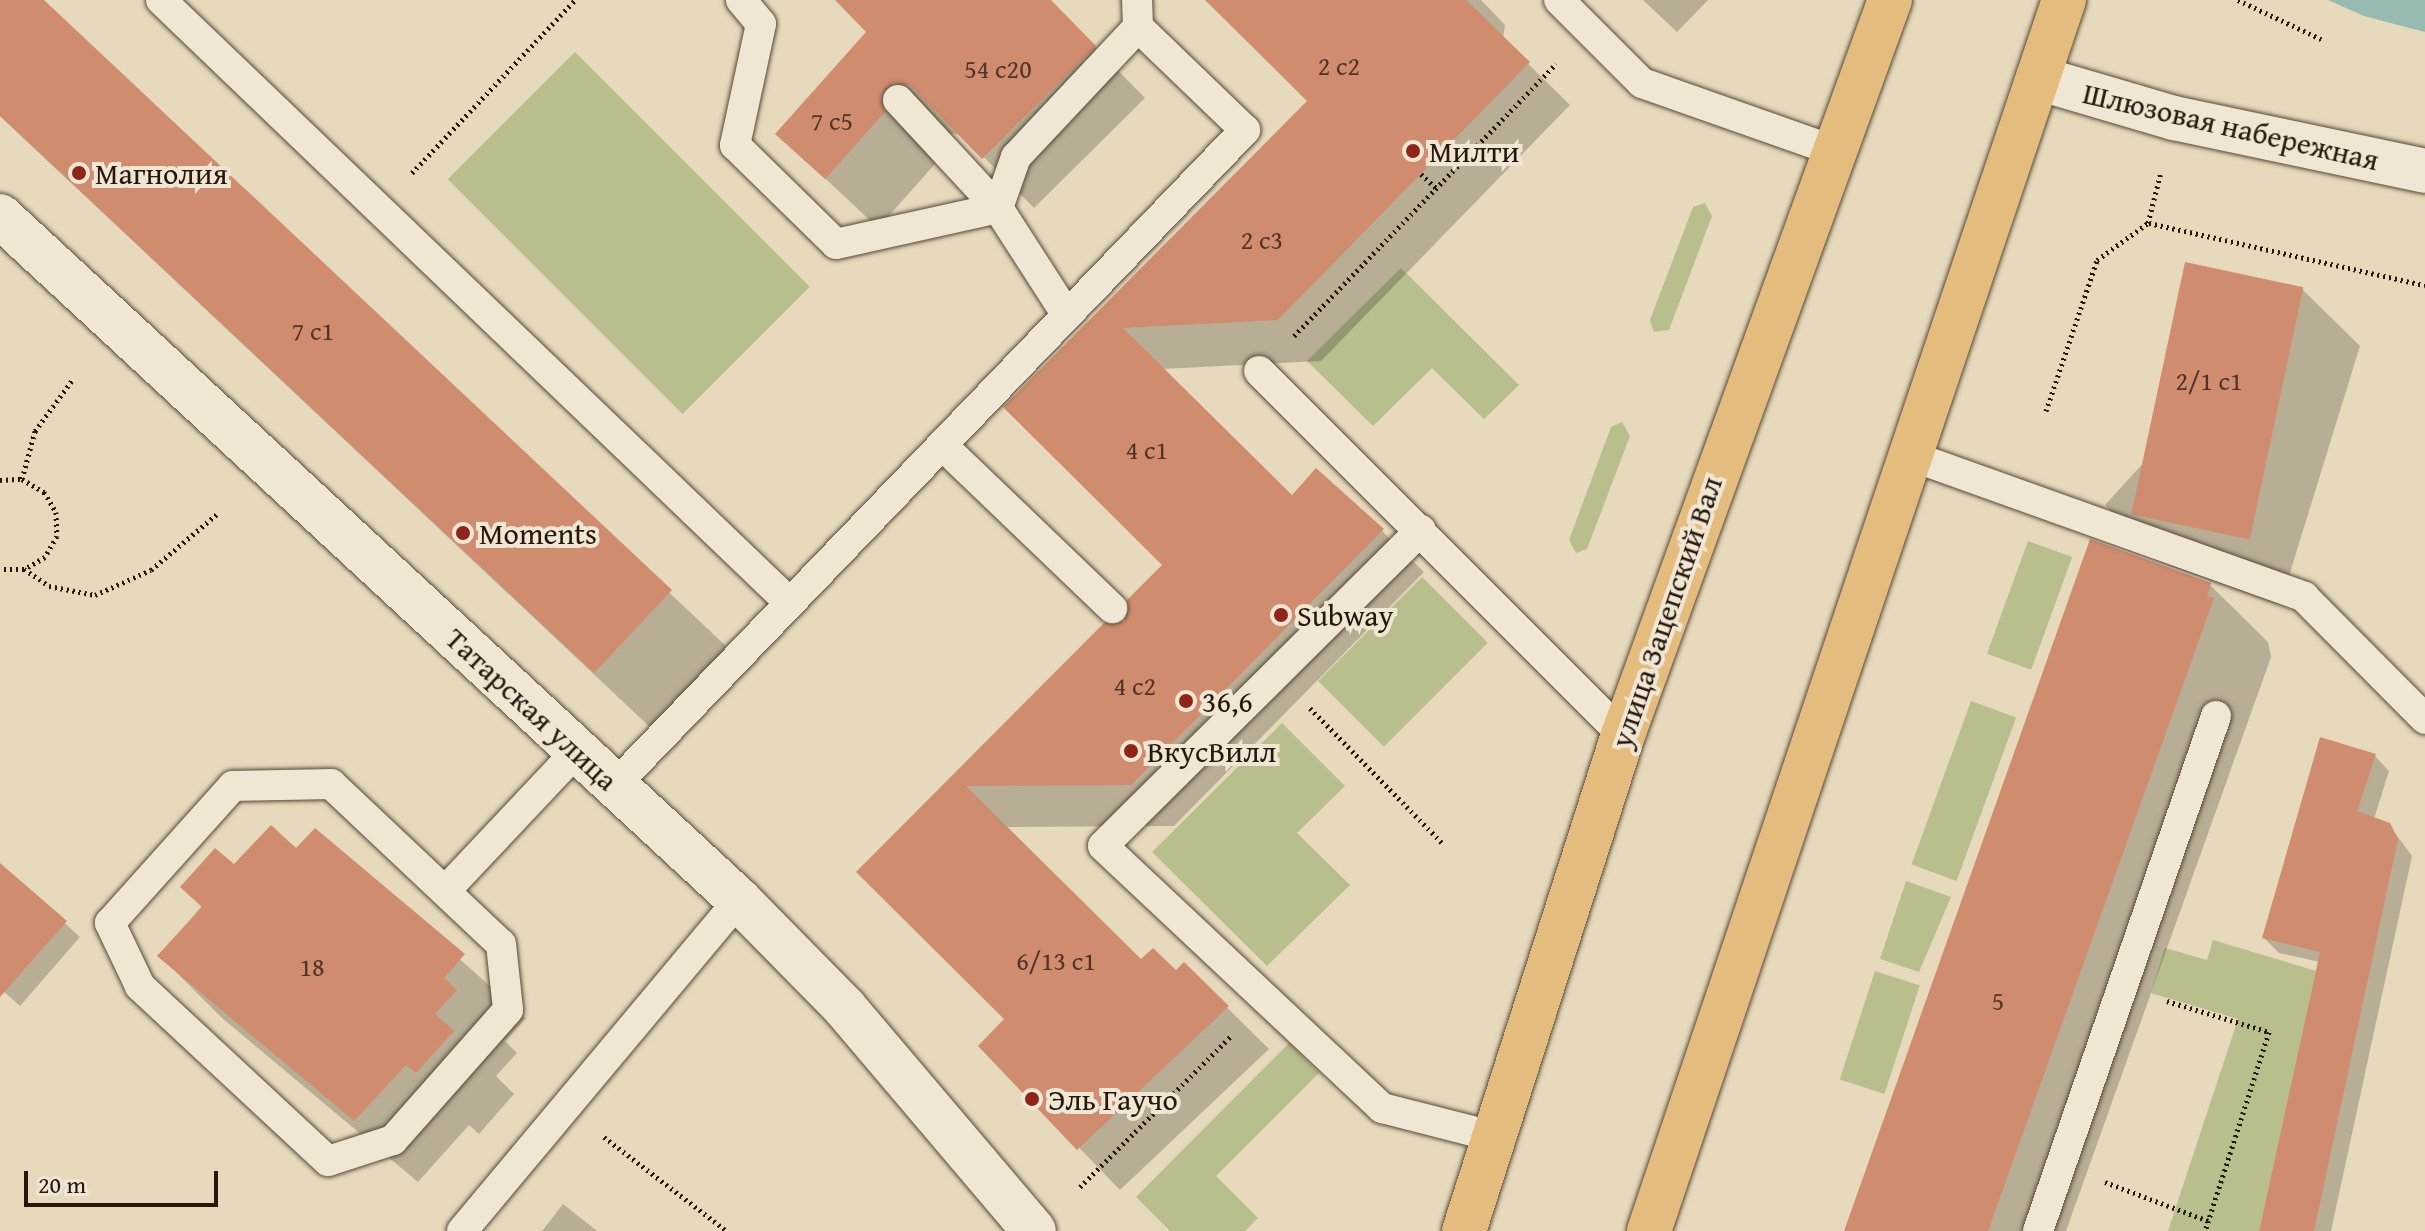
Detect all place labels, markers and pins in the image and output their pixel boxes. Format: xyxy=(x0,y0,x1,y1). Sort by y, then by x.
place label: Милти xyxy=(1429,133,1519,169)
marker: Милти xyxy=(1404,142,1422,160)
place label: Магнолия xyxy=(95,155,228,191)
marker: Магнолия xyxy=(70,164,88,182)
place label: Moments xyxy=(479,515,597,551)
marker: Moments xyxy=(454,524,472,542)
place label: Subway xyxy=(1297,597,1393,633)
marker: Subway xyxy=(1272,606,1290,624)
place label: 36,6 xyxy=(1202,683,1253,719)
marker: 36,6 xyxy=(1177,692,1195,710)
place label: ВкусВилл xyxy=(1147,733,1276,769)
marker: ВкусВилл xyxy=(1122,742,1140,760)
place label: Эль Гаучо xyxy=(1048,1081,1178,1117)
marker: Эль Гаучо xyxy=(1023,1090,1041,1108)

